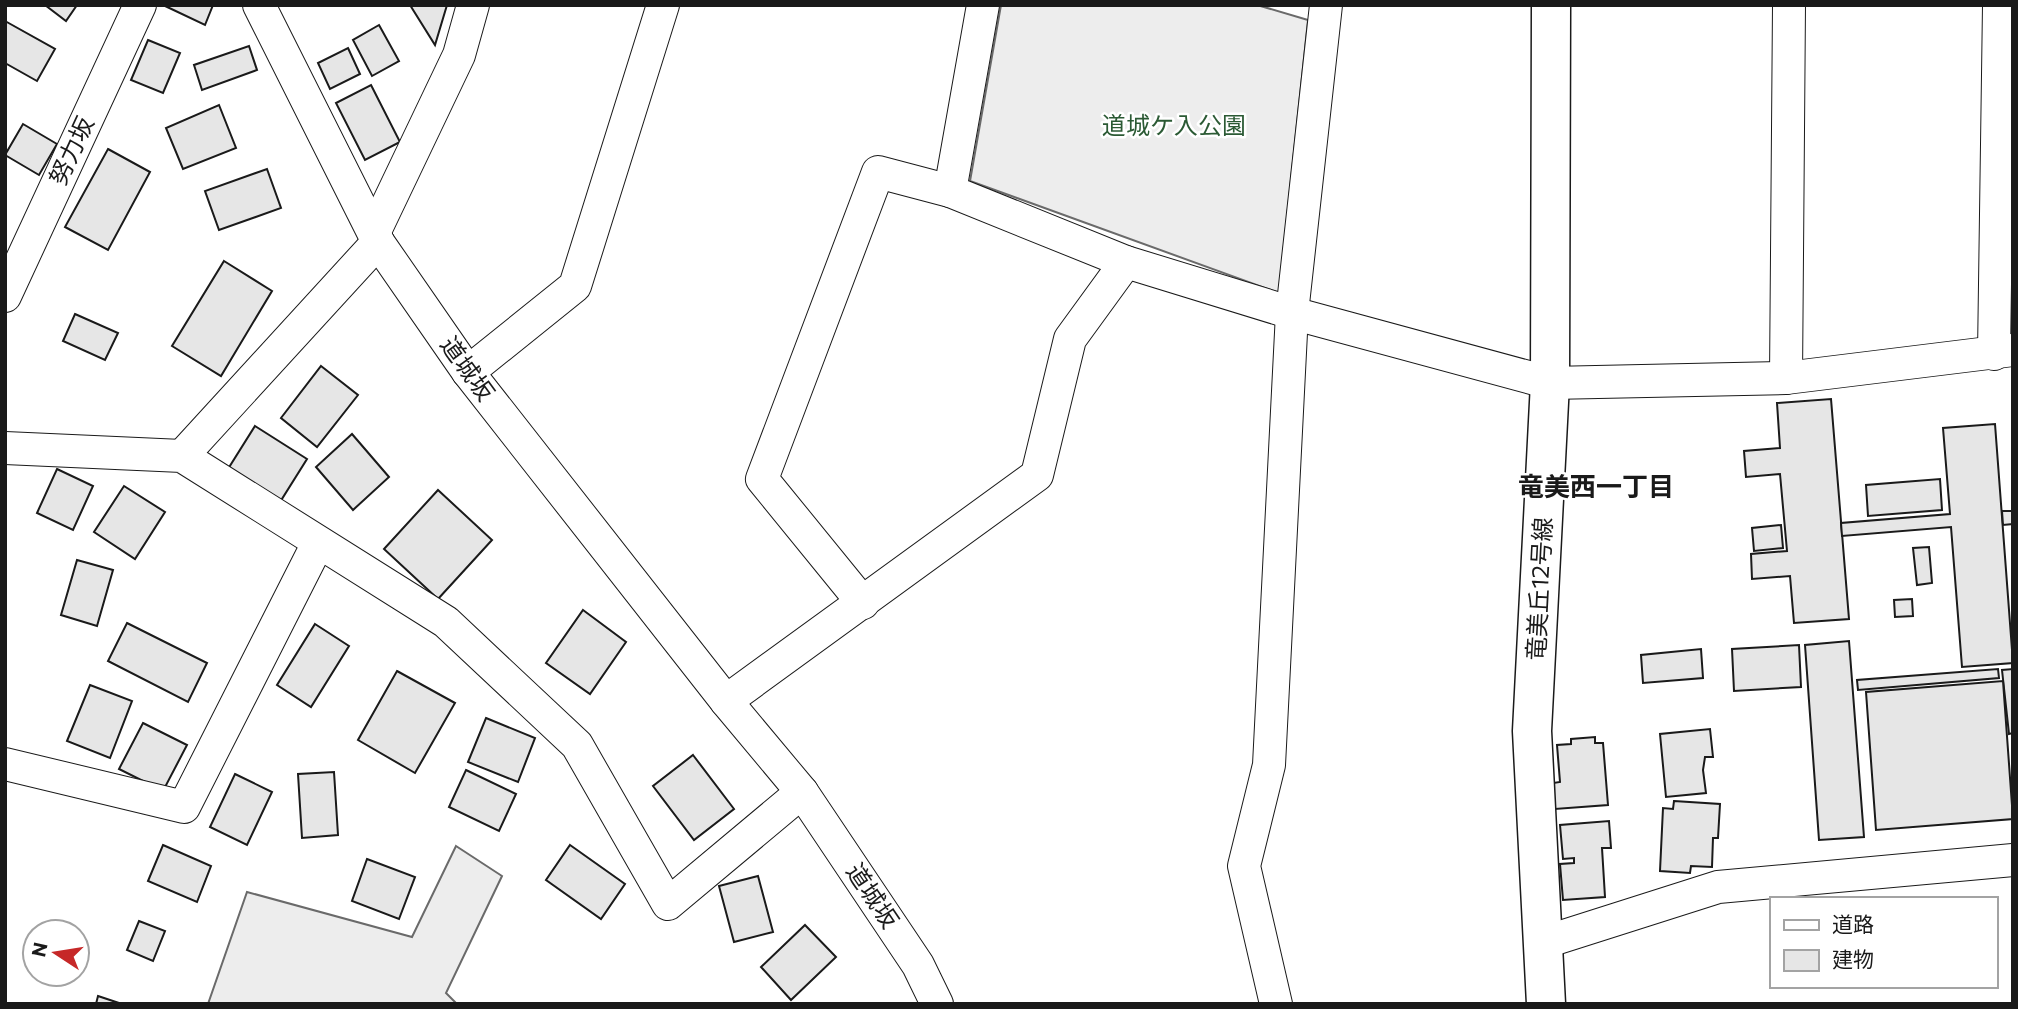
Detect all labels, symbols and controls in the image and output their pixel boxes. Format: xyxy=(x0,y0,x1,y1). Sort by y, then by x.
park label: 道城ケ入公園 xyxy=(1102,110,1246,139)
street label: 努力坂 xyxy=(42,112,99,189)
street label: 道城坂 xyxy=(435,330,501,406)
district label: 竜美西一丁目 xyxy=(1518,470,1674,501)
street label: 竜美丘12号線 xyxy=(1520,516,1557,661)
street label: 道城坂 xyxy=(841,857,905,933)
legend xyxy=(1770,897,1997,988)
text: 道路 xyxy=(1832,911,1874,936)
north arrow xyxy=(21,918,91,988)
text: N xyxy=(26,940,52,959)
text: 建物 xyxy=(1832,946,1874,971)

